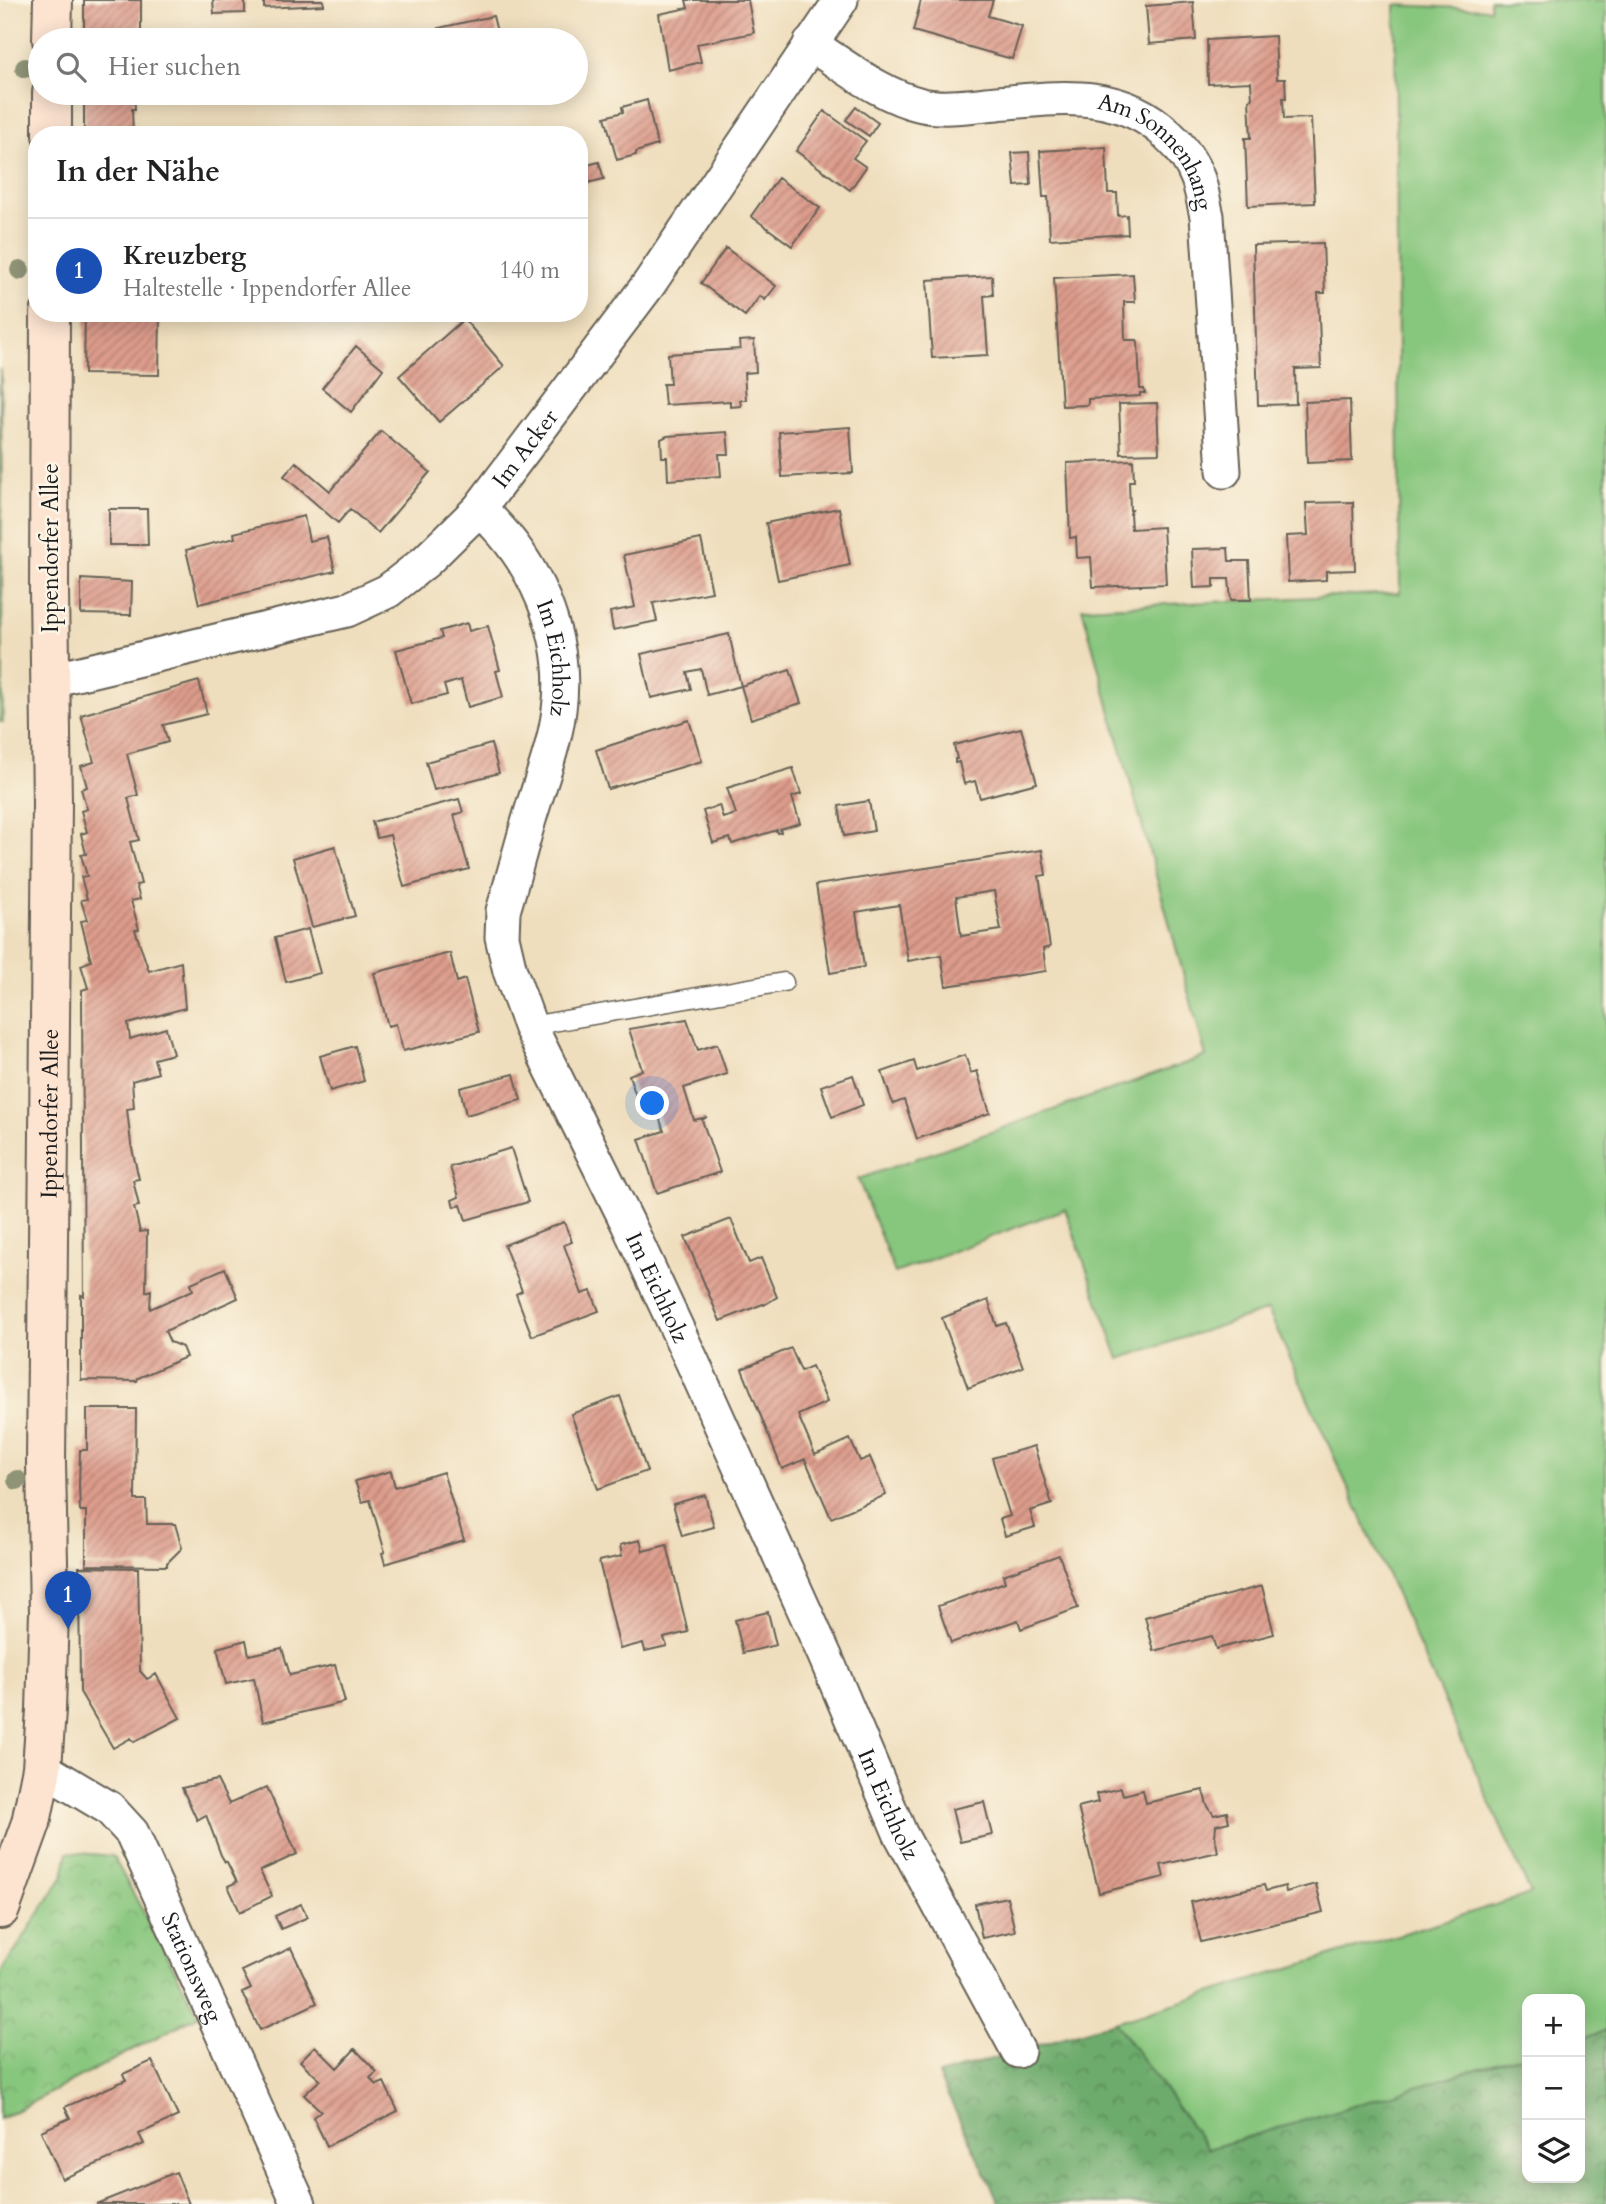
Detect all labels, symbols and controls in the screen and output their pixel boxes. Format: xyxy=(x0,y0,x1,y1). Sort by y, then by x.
search box xyxy=(28,28,588,105)
icon: search xyxy=(52,48,90,86)
text: Hier suchen xyxy=(108,49,241,84)
street label: Am Sonnenhang xyxy=(1095,86,1220,213)
text: In der Nähe xyxy=(56,151,220,192)
text: Kreuzberg xyxy=(123,238,246,273)
text: 1 xyxy=(73,255,85,286)
text: 140 m xyxy=(499,255,560,286)
text: Haltestelle · Ippendorfer Allee xyxy=(123,273,411,304)
street label: Im Acker xyxy=(485,402,566,495)
street label: Ippendorfer Allee xyxy=(35,463,66,633)
street label: Im Eichholz xyxy=(529,595,576,718)
street label: Ippendorfer Allee xyxy=(33,1029,66,1199)
your location xyxy=(635,1086,669,1120)
street label: Im Eichholz xyxy=(618,1227,696,1348)
pin: 1 xyxy=(45,1571,91,1629)
street label: Im Eichholz xyxy=(850,1744,927,1865)
street label: Stationsweg xyxy=(154,1907,230,2027)
map controls xyxy=(1522,1994,1585,2183)
button: + xyxy=(1522,1994,1585,2057)
button: − xyxy=(1522,2057,1585,2120)
button: layers xyxy=(1522,2120,1585,2183)

